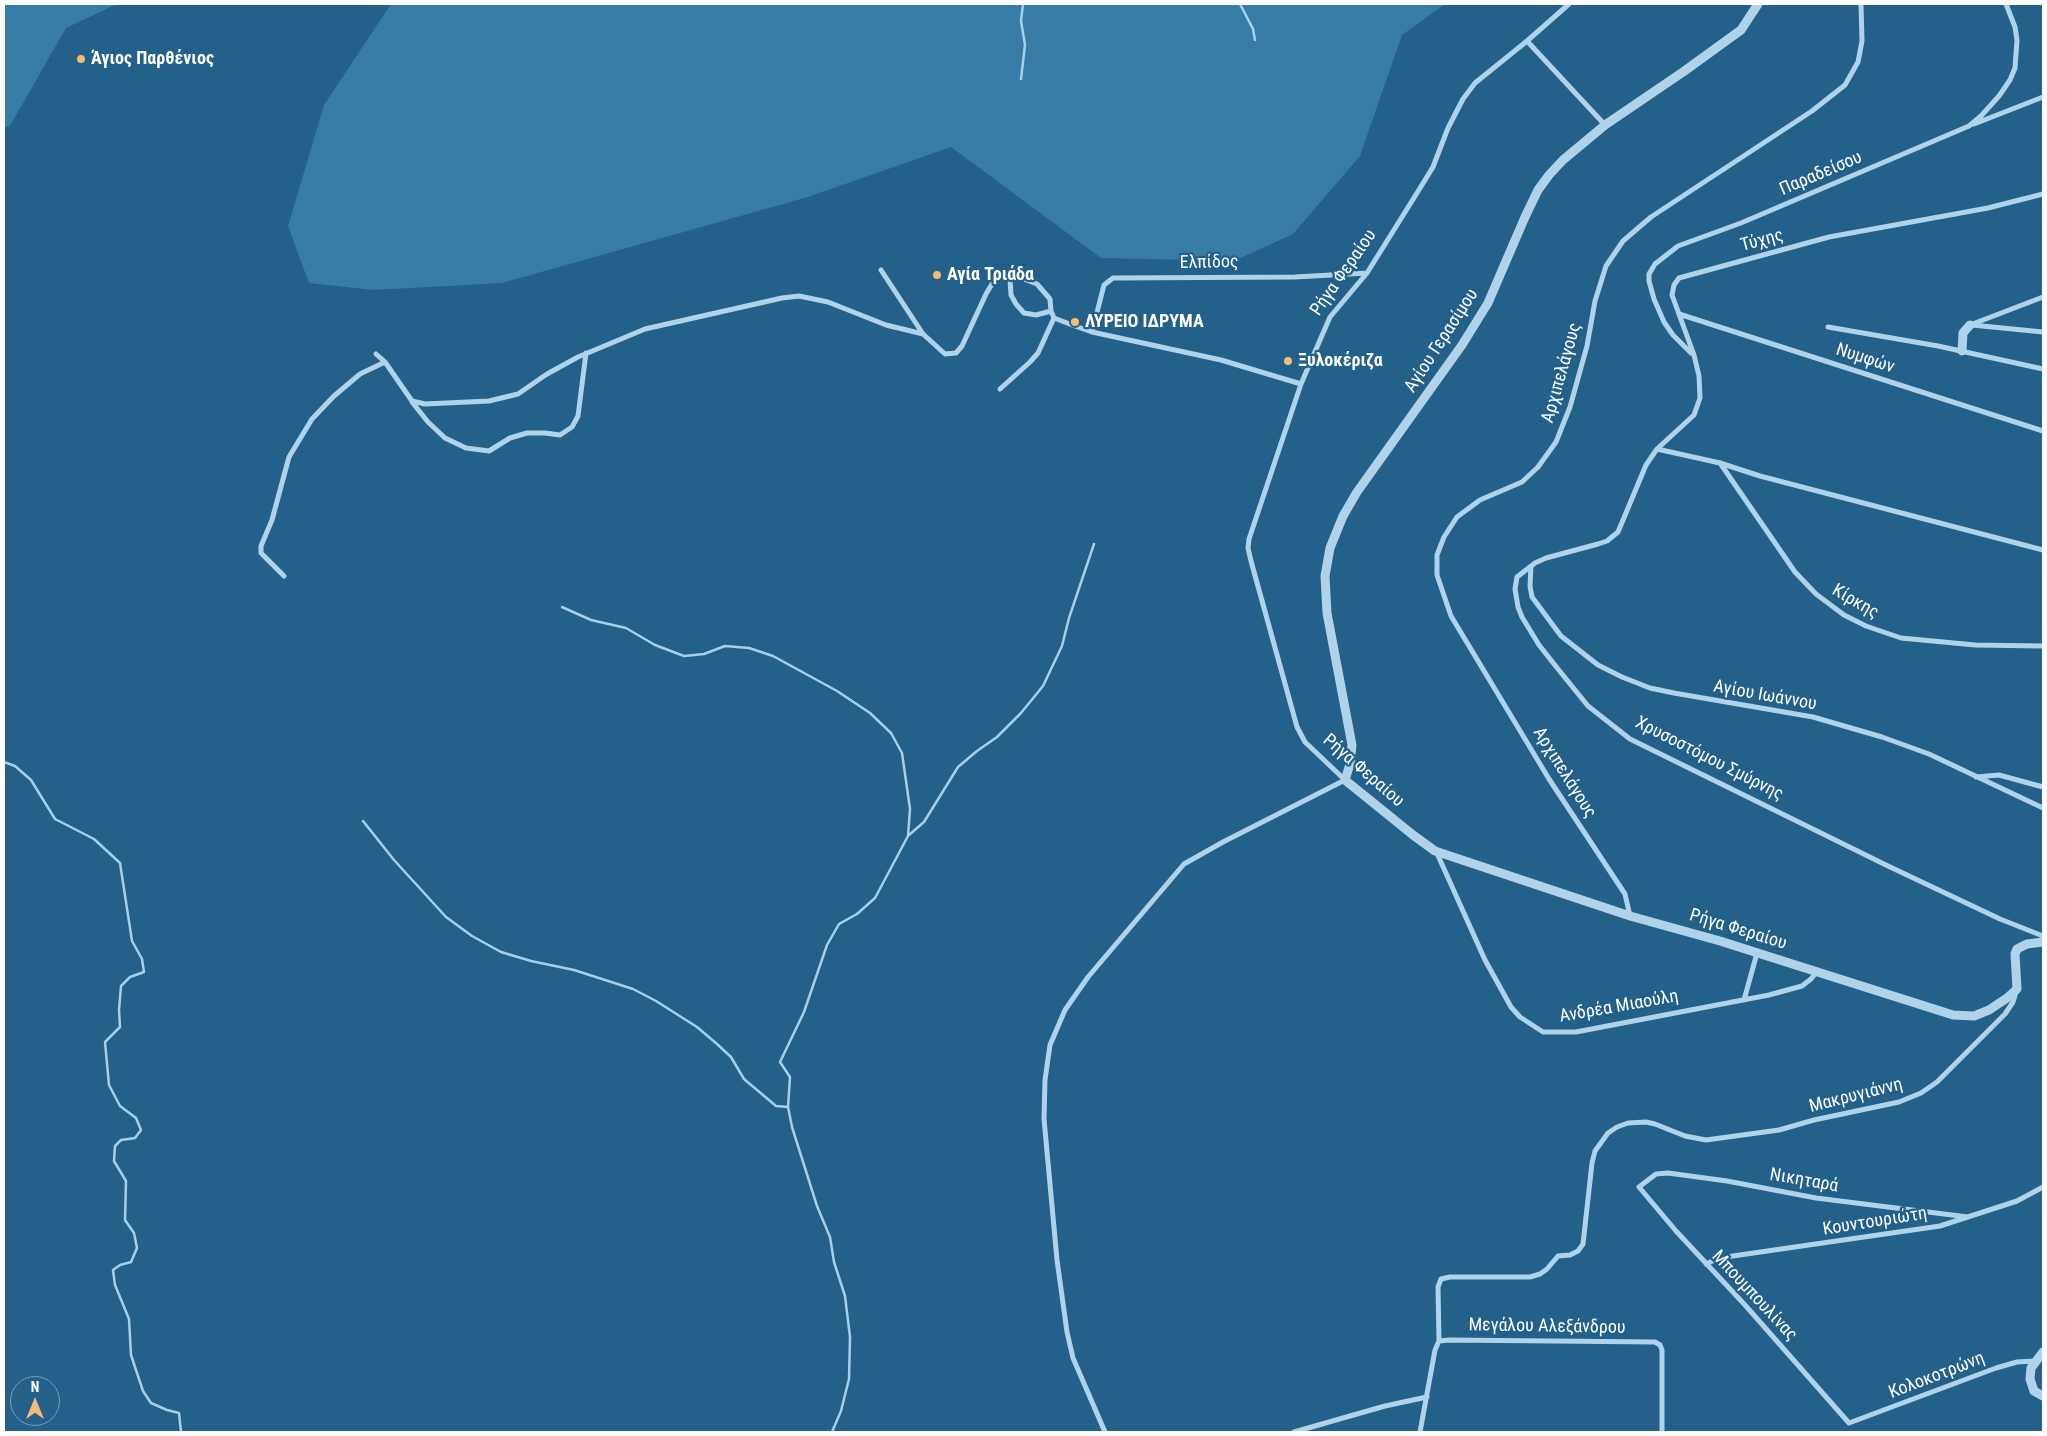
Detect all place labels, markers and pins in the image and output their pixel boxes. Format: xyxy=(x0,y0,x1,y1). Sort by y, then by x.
place label: Άγιος Παρθένιος xyxy=(91,48,214,70)
marker: Άγιος Παρθένιος xyxy=(75,53,87,65)
place label: Αγία Τριάδα xyxy=(947,264,1034,286)
marker: Αγία Τριάδα xyxy=(931,269,943,281)
place label: ΛΥΡΕΙΟ ΙΔΡΥΜΑ xyxy=(1085,311,1204,333)
marker: ΛΥΡΕΙΟ ΙΔΡΥΜΑ xyxy=(1069,316,1081,328)
place label: Ξυλοκέριζα xyxy=(1298,350,1383,372)
marker: Ξυλοκέριζα xyxy=(1282,355,1294,367)

